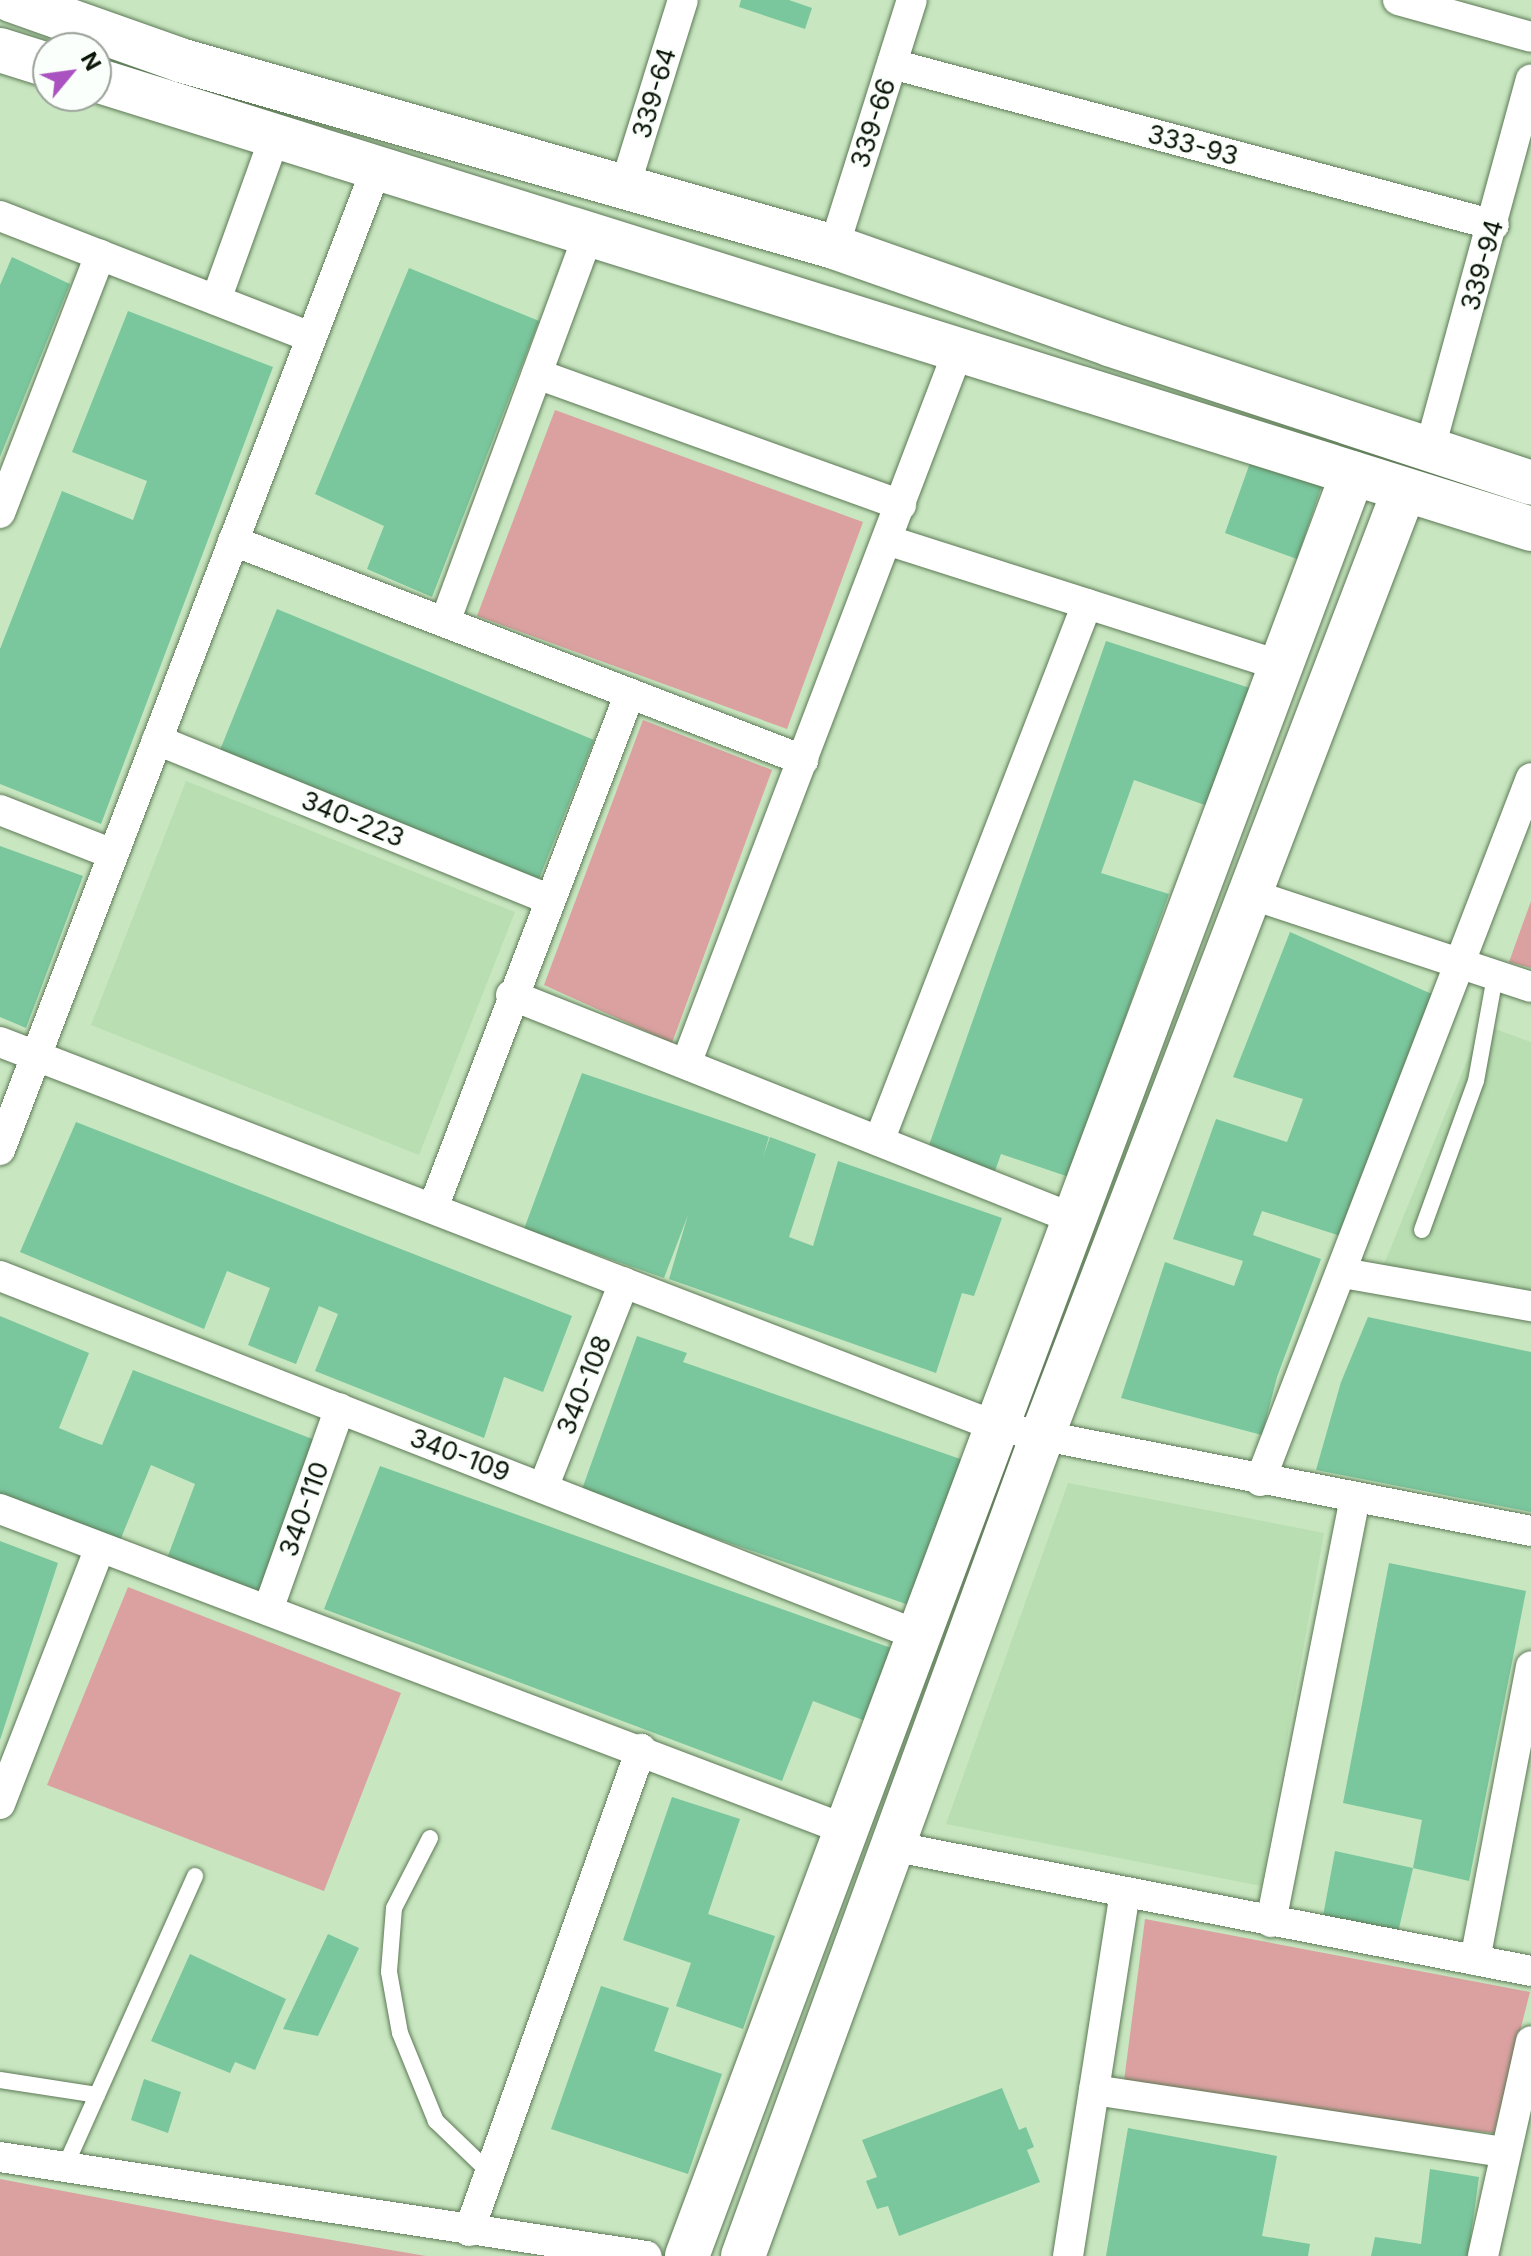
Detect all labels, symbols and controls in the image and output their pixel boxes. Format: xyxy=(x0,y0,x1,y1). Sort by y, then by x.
north arrow xyxy=(32,32,112,112)
street label: 339-64 xyxy=(625,44,683,142)
text: N xyxy=(76,48,107,75)
street label: 339-66 xyxy=(844,74,902,172)
street label: 333-93 xyxy=(1144,118,1242,172)
street label: 339-94 xyxy=(1454,216,1510,314)
street label: 340-223 xyxy=(297,784,409,854)
street label: 340-108 xyxy=(550,1331,618,1439)
street label: 340-109 xyxy=(406,1422,514,1488)
street label: 340-110 xyxy=(272,1457,336,1561)

